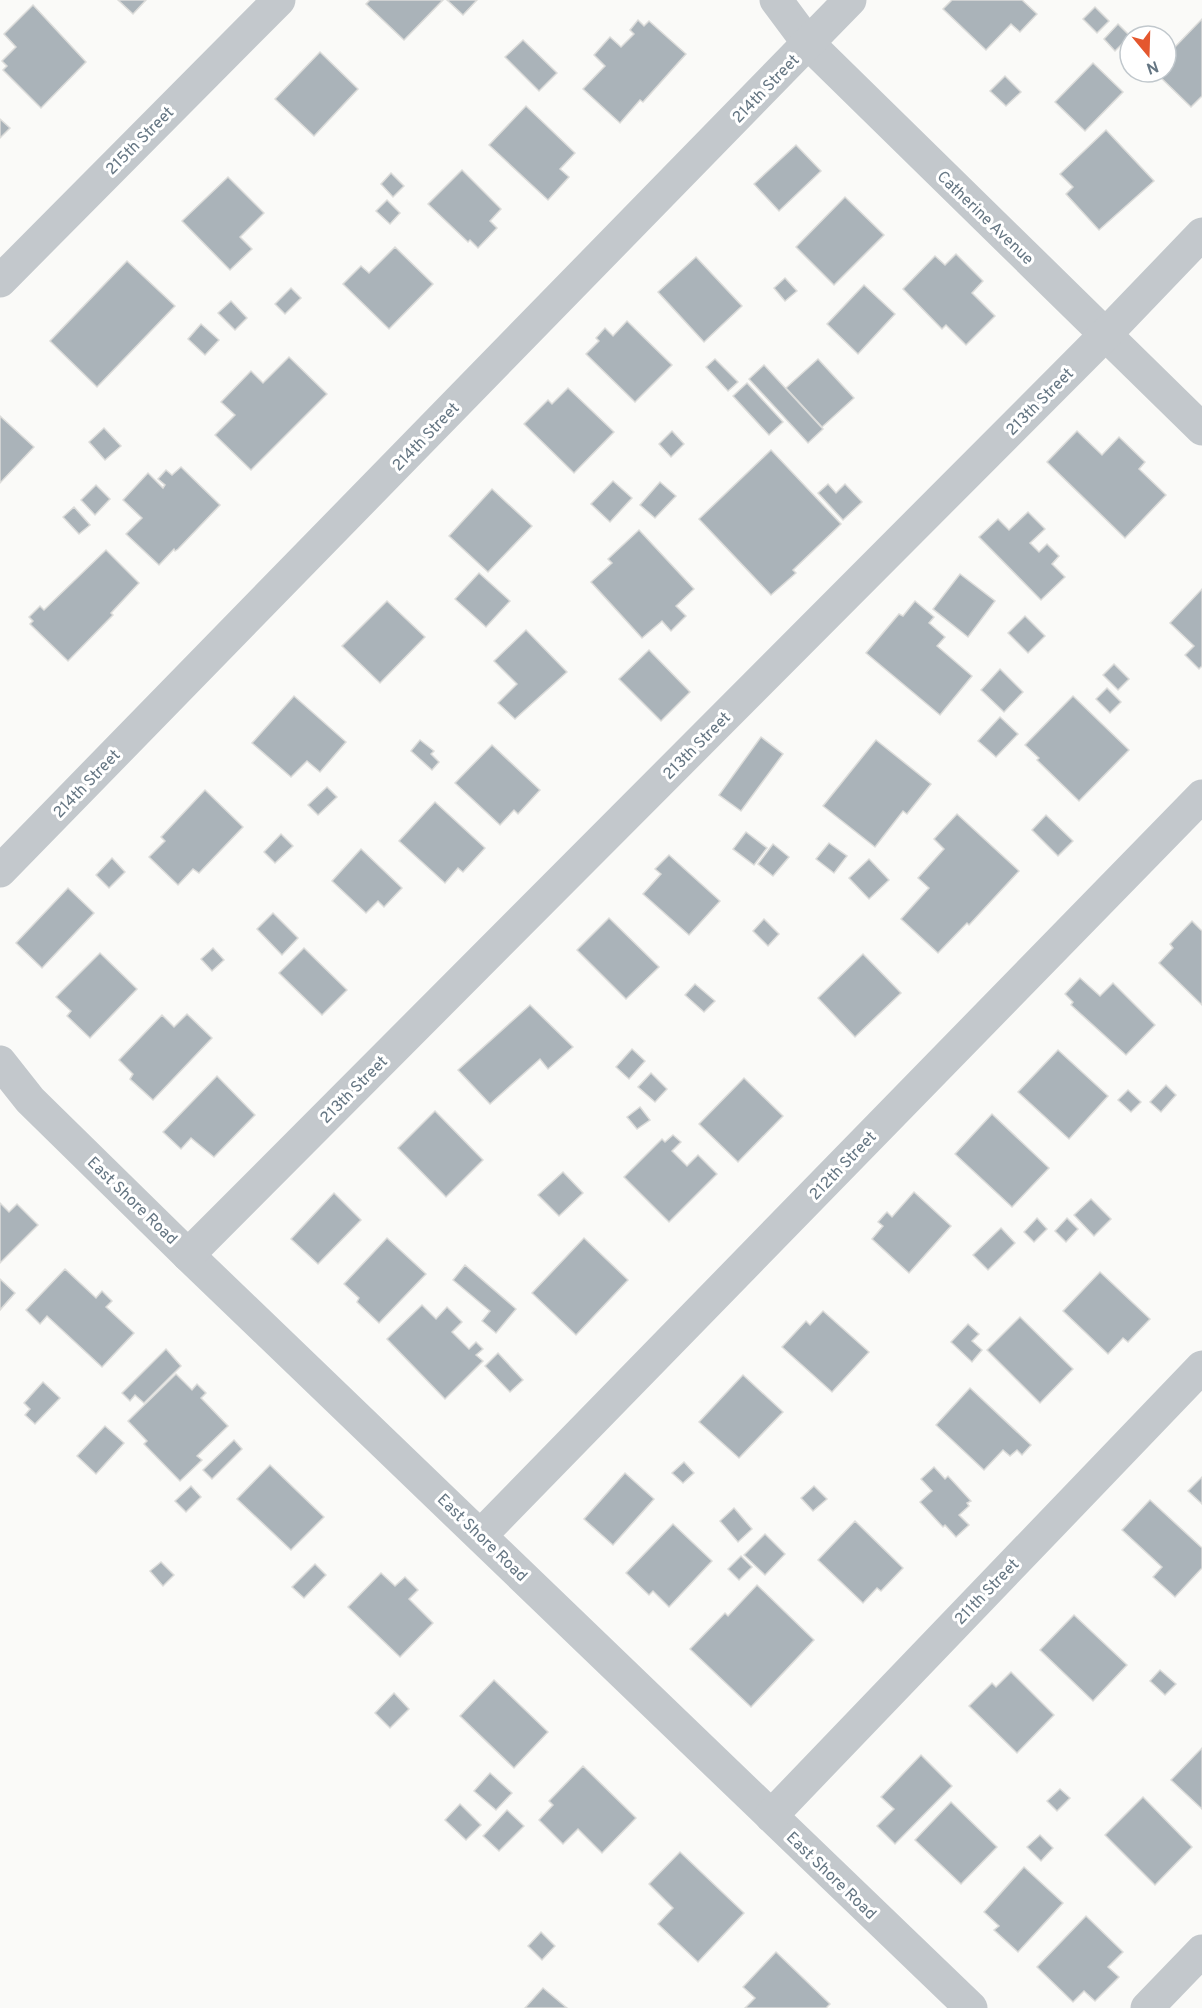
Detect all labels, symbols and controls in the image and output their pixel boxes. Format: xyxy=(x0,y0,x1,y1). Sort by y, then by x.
north arrow xyxy=(1118,24,1178,84)
street label: 214th Street xyxy=(729,51,804,128)
text: N xyxy=(1144,55,1161,78)
street label: 215th Street xyxy=(102,103,179,180)
street label: Catherine Avenue xyxy=(932,167,1037,270)
street label: 213th Street xyxy=(1002,364,1078,440)
street label: 214th Street xyxy=(389,399,464,476)
street label: 213th Street xyxy=(659,708,735,784)
street label: 214th Street xyxy=(50,746,125,823)
street label: 213th Street xyxy=(316,1052,392,1128)
street label: 212th Street xyxy=(806,1128,881,1205)
street label: East Shore Road xyxy=(82,1153,181,1250)
street label: East Shore Road xyxy=(432,1490,531,1587)
street label: 211th Street xyxy=(951,1555,1024,1630)
street label: East Shore Road xyxy=(781,1828,880,1925)

